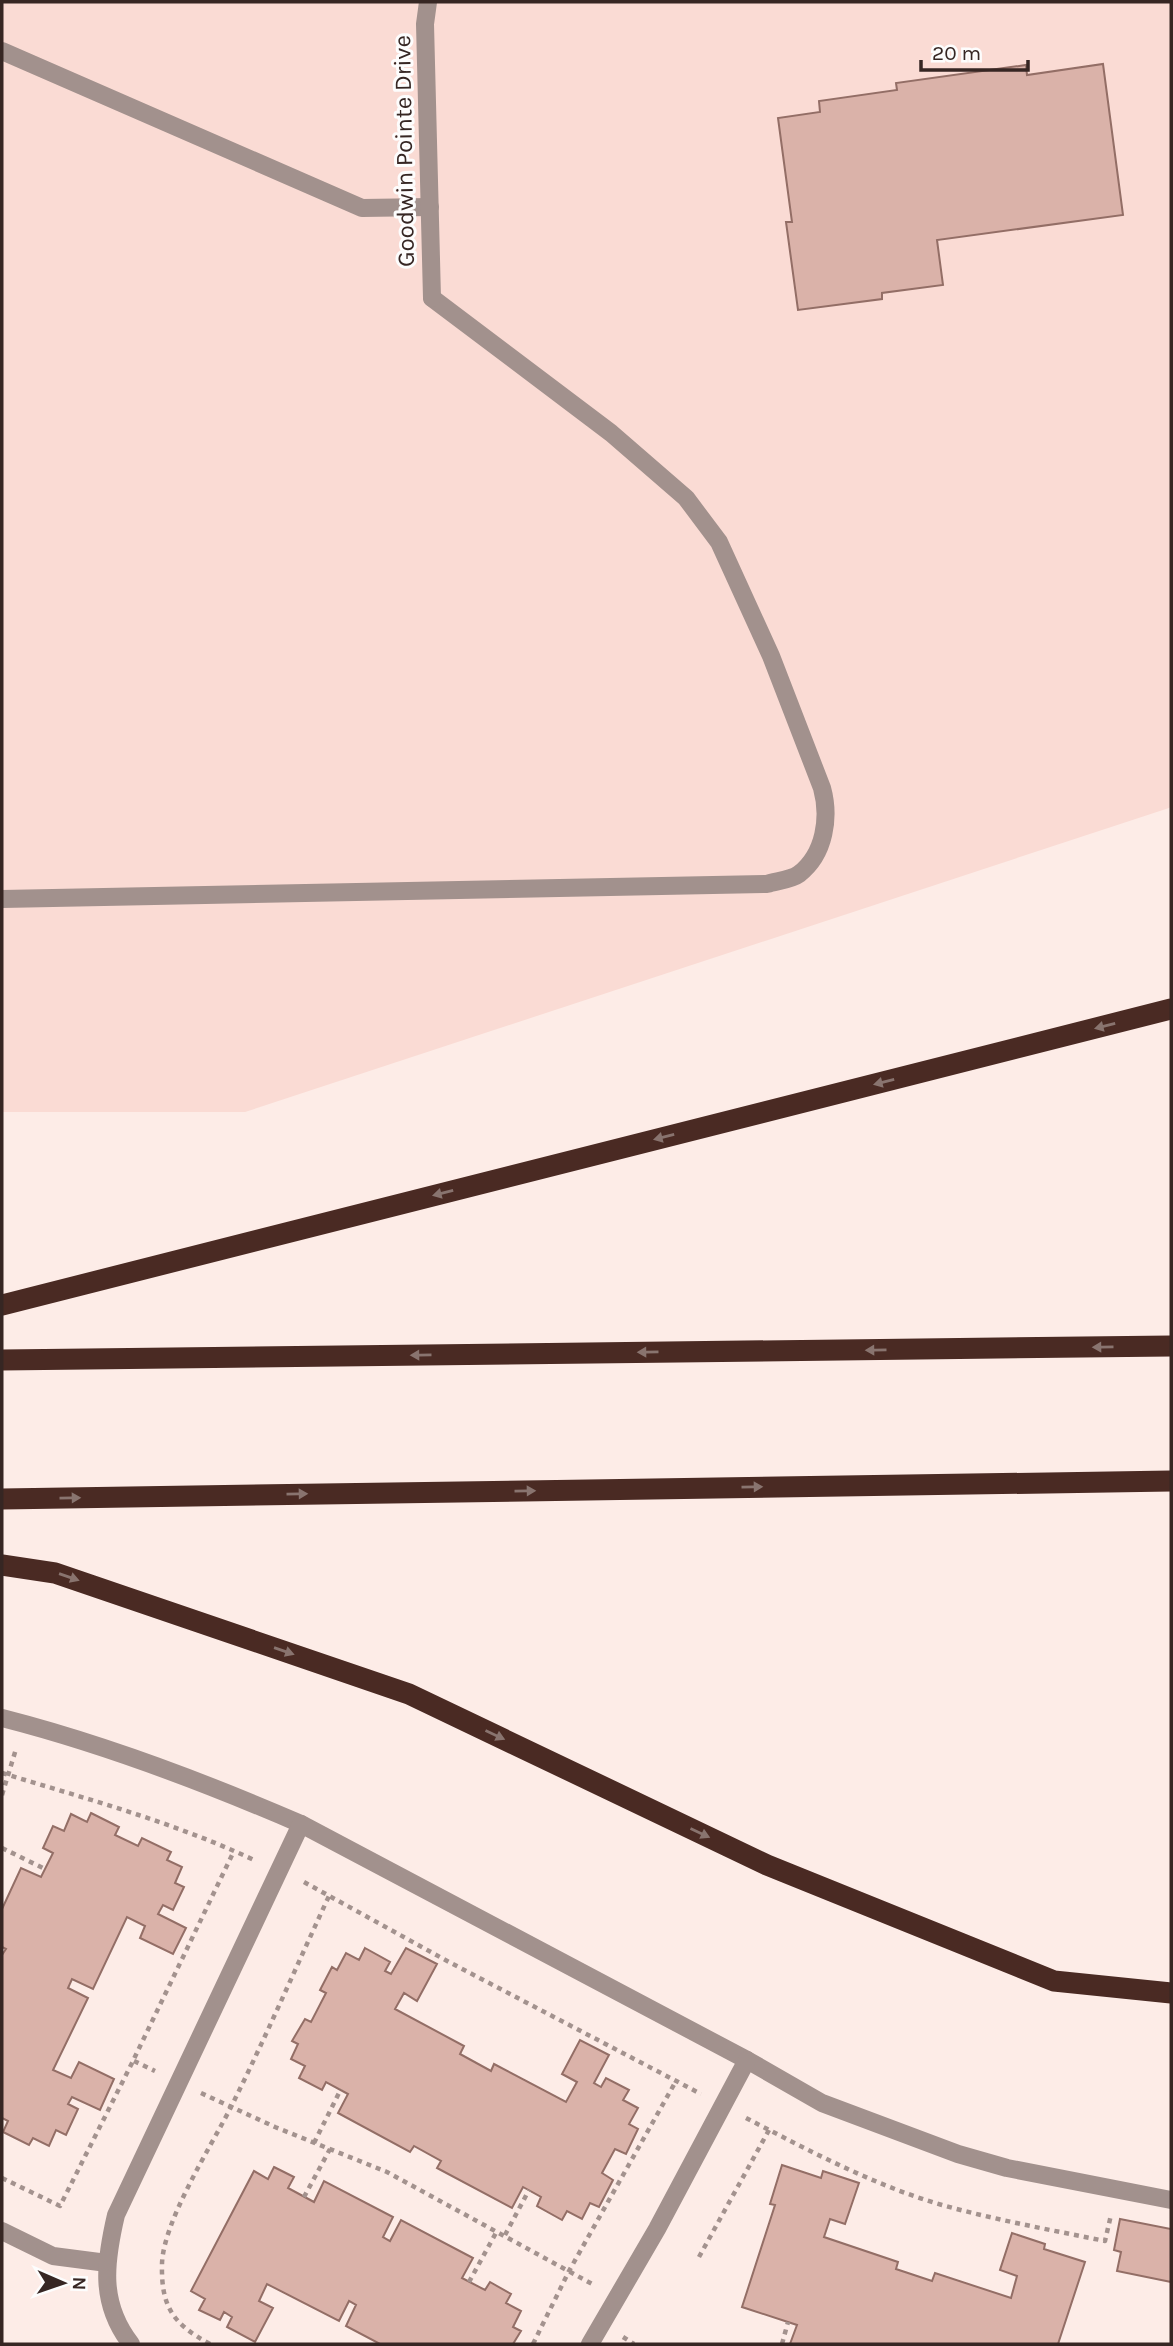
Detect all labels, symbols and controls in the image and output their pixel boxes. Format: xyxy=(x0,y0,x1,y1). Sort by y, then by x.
scale bar xyxy=(921,28,1028,72)
street label: Goodwin Pointe Drive xyxy=(388,35,420,267)
text: 20 m xyxy=(932,41,981,65)
one-way arrow xyxy=(1094,1021,1116,1032)
one-way arrow xyxy=(873,1077,895,1088)
one-way arrow xyxy=(653,1132,675,1143)
one-way arrow xyxy=(432,1188,454,1199)
one-way arrow xyxy=(1092,1341,1114,1353)
one-way arrow xyxy=(864,1344,886,1356)
one-way arrow xyxy=(637,1347,659,1358)
one-way arrow xyxy=(409,1349,431,1361)
one-way arrow xyxy=(742,1481,764,1493)
one-way arrow xyxy=(514,1485,536,1497)
one-way arrow xyxy=(287,1489,309,1500)
one-way arrow xyxy=(59,1492,81,1504)
one-way arrow xyxy=(58,1572,79,1583)
one-way arrow xyxy=(273,1646,294,1657)
one-way arrow xyxy=(485,1729,505,1741)
one-way arrow xyxy=(690,1827,710,1839)
north arrow xyxy=(28,2248,98,2318)
text: N xyxy=(68,2276,90,2291)

